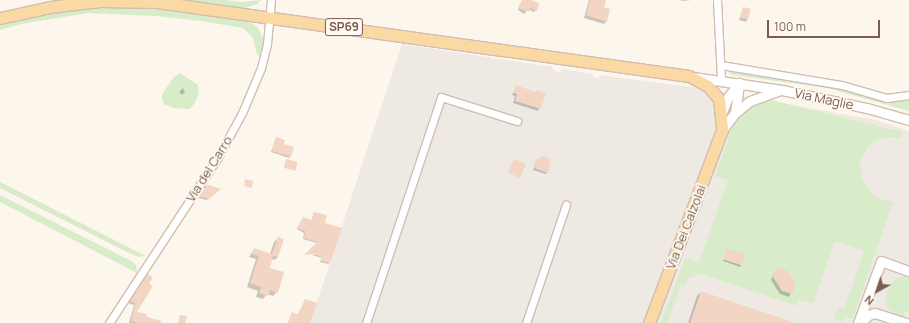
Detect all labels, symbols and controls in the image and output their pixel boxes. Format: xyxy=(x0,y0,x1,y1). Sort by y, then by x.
scale bar xyxy=(769,12,882,38)
road number: SP69 xyxy=(324,17,364,37)
text: 100 m xyxy=(774,18,806,35)
street label: Via Maglie xyxy=(793,85,855,113)
street label: Via del Carro xyxy=(183,133,235,205)
street label: Via Dei Calzolai xyxy=(663,183,709,271)
north arrow xyxy=(857,271,897,311)
text: N xyxy=(861,292,877,309)

